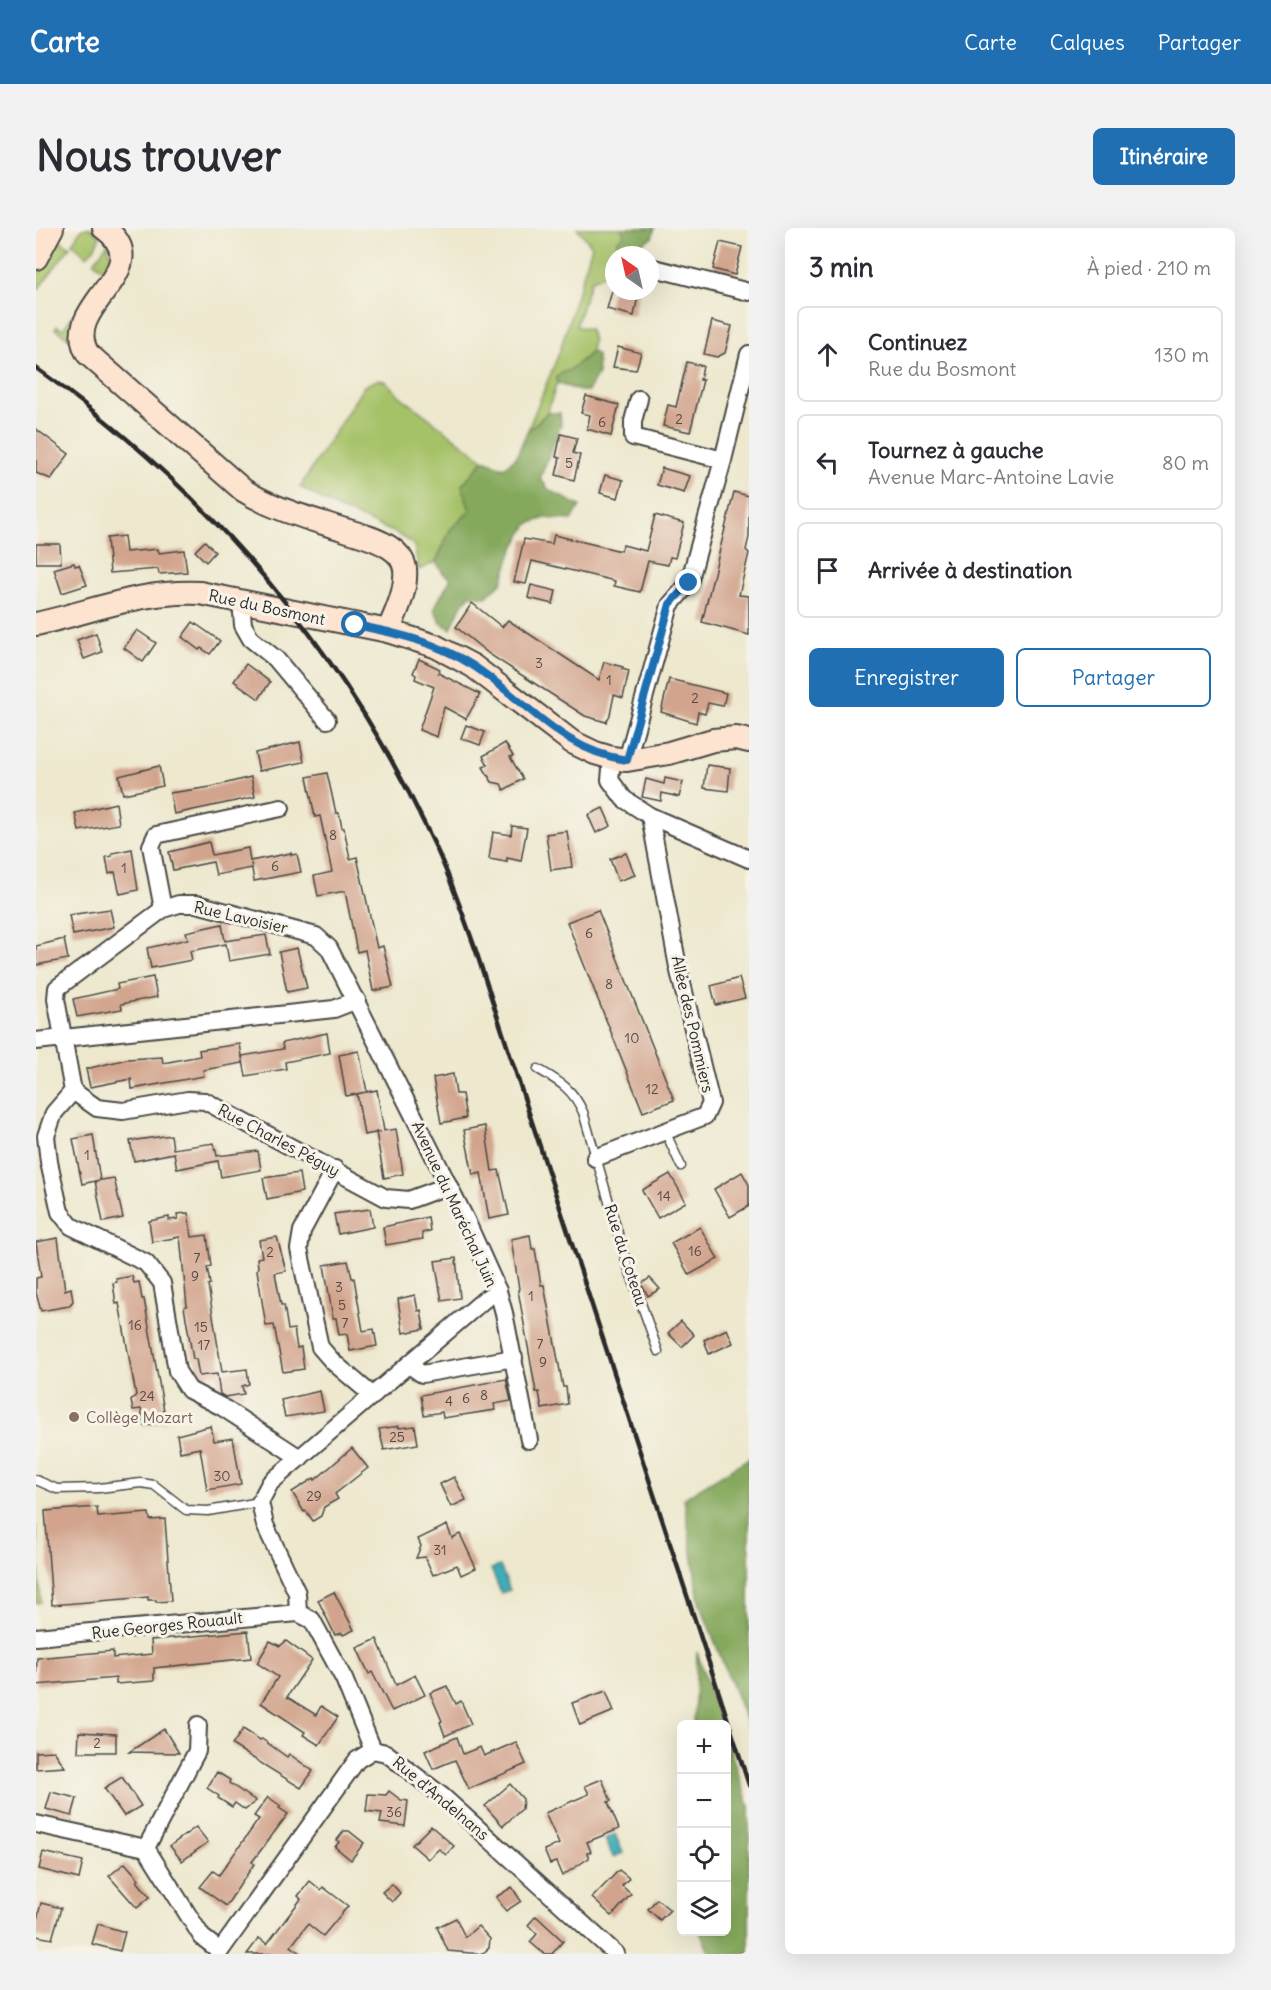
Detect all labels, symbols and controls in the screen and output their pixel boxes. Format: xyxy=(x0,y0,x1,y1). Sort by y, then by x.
text: Carte xyxy=(30,24,100,60)
text: Carte xyxy=(964,29,1017,56)
text: Calques xyxy=(1050,29,1125,56)
text: Partager xyxy=(1158,29,1241,56)
button: Itinéraire xyxy=(1093,128,1235,185)
text: Nous trouver xyxy=(36,130,281,182)
north arrow xyxy=(605,246,659,300)
text: 3 min xyxy=(809,251,874,284)
text: À pied · 210 m xyxy=(1087,255,1211,280)
text: Continuez xyxy=(868,328,967,356)
icon: ahead xyxy=(811,338,844,371)
text: 130 m xyxy=(1154,342,1209,367)
text: Rue du Bosmont xyxy=(868,356,1016,381)
house number: 2 xyxy=(675,410,683,428)
house number: 6 xyxy=(598,413,606,431)
text: Tournez à gauche xyxy=(868,436,1044,464)
icon: left xyxy=(811,446,844,479)
text: 80 m xyxy=(1162,450,1209,475)
house number: 5 xyxy=(565,454,573,472)
text: Avenue Marc-Antoine Lavie xyxy=(868,464,1114,489)
icon: arrive xyxy=(811,554,844,587)
text: Arrivée à destination xyxy=(868,556,1072,584)
route end xyxy=(675,569,701,595)
street label: Rue du Bosmont xyxy=(207,585,328,629)
route start xyxy=(341,611,367,637)
button: Enregistrer xyxy=(809,648,1004,707)
button: Partager xyxy=(1016,648,1211,707)
house number: 3 xyxy=(535,654,543,672)
house number: 1 xyxy=(606,671,612,689)
house number: 2 xyxy=(691,689,699,707)
house number: 8 xyxy=(329,826,337,844)
house number: 6 xyxy=(271,857,279,875)
house number: 1 xyxy=(121,859,127,877)
street label: Rue Lavoisier xyxy=(192,896,290,938)
house number: 6 xyxy=(585,924,593,942)
street label: Allée des Pommiers xyxy=(668,954,718,1094)
house number: 8 xyxy=(605,975,613,993)
house number: 10 xyxy=(625,1029,639,1047)
house number: 12 xyxy=(645,1080,659,1098)
street label: Rue Charles Péguy xyxy=(215,1099,343,1181)
street label: Avenue du Maréchal Juin xyxy=(408,1118,502,1290)
house number: 1 xyxy=(84,1146,90,1164)
house number: 14 xyxy=(657,1187,671,1205)
street label: Rue du Coteau xyxy=(600,1202,652,1308)
house number: 16 xyxy=(688,1242,702,1260)
house number: 2 xyxy=(266,1243,274,1261)
house number: 7 xyxy=(194,1249,201,1267)
house number: 9 xyxy=(191,1267,199,1285)
house number: 3 xyxy=(335,1278,343,1296)
house number: 1 xyxy=(528,1287,534,1305)
house number: 5 xyxy=(338,1296,346,1314)
house number: 7 xyxy=(342,1314,349,1332)
house number: 16 xyxy=(128,1316,142,1334)
house number: 15 xyxy=(194,1318,208,1336)
house number: 7 xyxy=(537,1335,544,1353)
house number: 17 xyxy=(198,1336,210,1354)
house number: 9 xyxy=(539,1353,547,1371)
house number: 8 xyxy=(480,1386,488,1404)
house number: 24 xyxy=(139,1387,155,1405)
house number: 6 xyxy=(462,1389,470,1407)
house number: 4 xyxy=(445,1392,453,1410)
place label: Collège Mozart xyxy=(86,1407,193,1427)
marker: Collège Mozart xyxy=(67,1410,81,1424)
house number: 25 xyxy=(389,1428,405,1446)
house number: 30 xyxy=(213,1467,231,1485)
house number: 29 xyxy=(306,1487,322,1505)
house number: 31 xyxy=(433,1541,447,1559)
street label: Rue Georges Rouault xyxy=(91,1607,244,1643)
map controls xyxy=(677,1720,731,1936)
button: + xyxy=(677,1720,731,1774)
house number: 2 xyxy=(93,1734,101,1752)
street label: Rue d'Andelnans xyxy=(389,1752,493,1844)
button: − xyxy=(677,1774,731,1828)
house number: 36 xyxy=(386,1803,402,1821)
button: locate xyxy=(677,1828,731,1882)
button: layers xyxy=(677,1882,731,1936)

